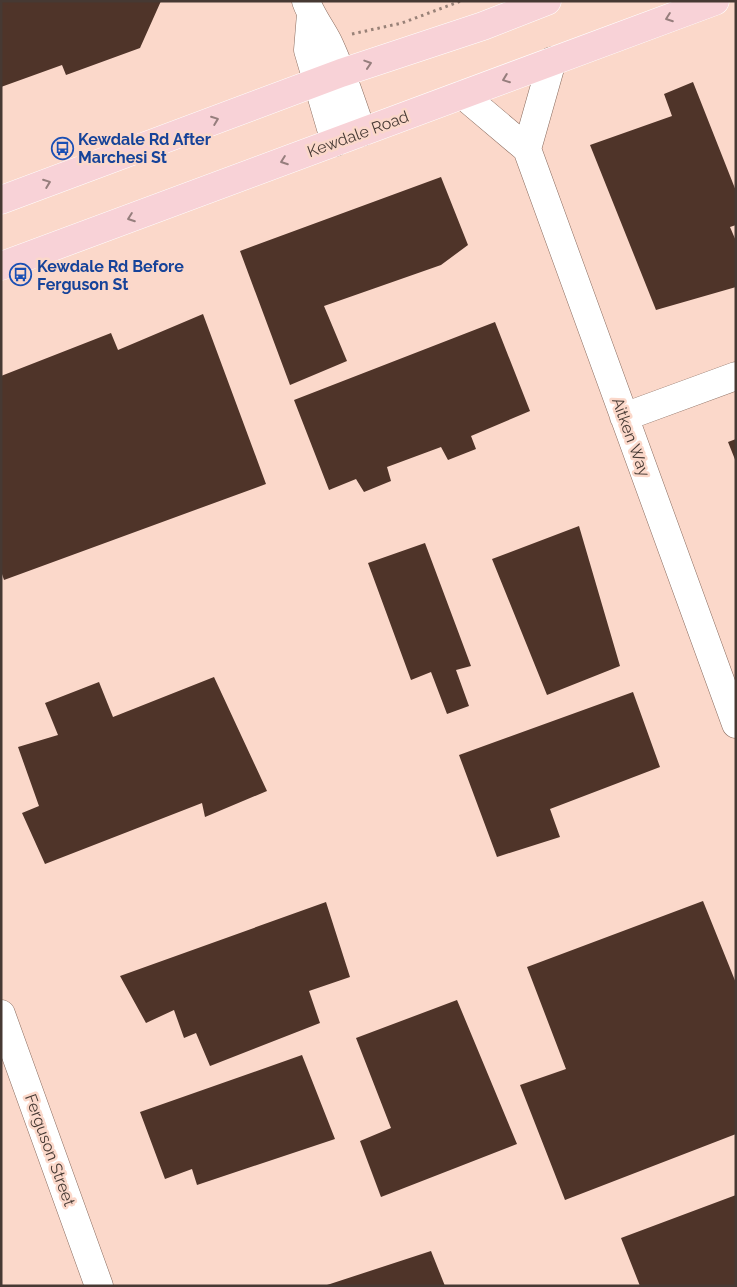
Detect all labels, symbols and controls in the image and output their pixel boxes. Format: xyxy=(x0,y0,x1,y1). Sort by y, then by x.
one-way arrow xyxy=(665,12,674,22)
one-way arrow xyxy=(363,60,372,70)
one-way arrow xyxy=(502,73,511,83)
street label: Kewdale Road xyxy=(305,107,411,161)
one-way arrow xyxy=(211,116,219,126)
place label: Kewdale Rd After Marchesi St xyxy=(78,130,211,167)
bus stop icon: Kewdale Rd After Marchesi St xyxy=(50,136,74,160)
one-way arrow xyxy=(280,155,288,165)
one-way arrow xyxy=(42,179,51,189)
one-way arrow xyxy=(127,212,136,222)
place label: Kewdale Rd Before Ferguson St xyxy=(37,257,184,294)
bus stop icon: Kewdale Rd Before Ferguson St xyxy=(9,263,33,287)
street label: Aitken Way xyxy=(608,395,654,480)
street label: Ferguson Street xyxy=(21,1091,79,1209)

